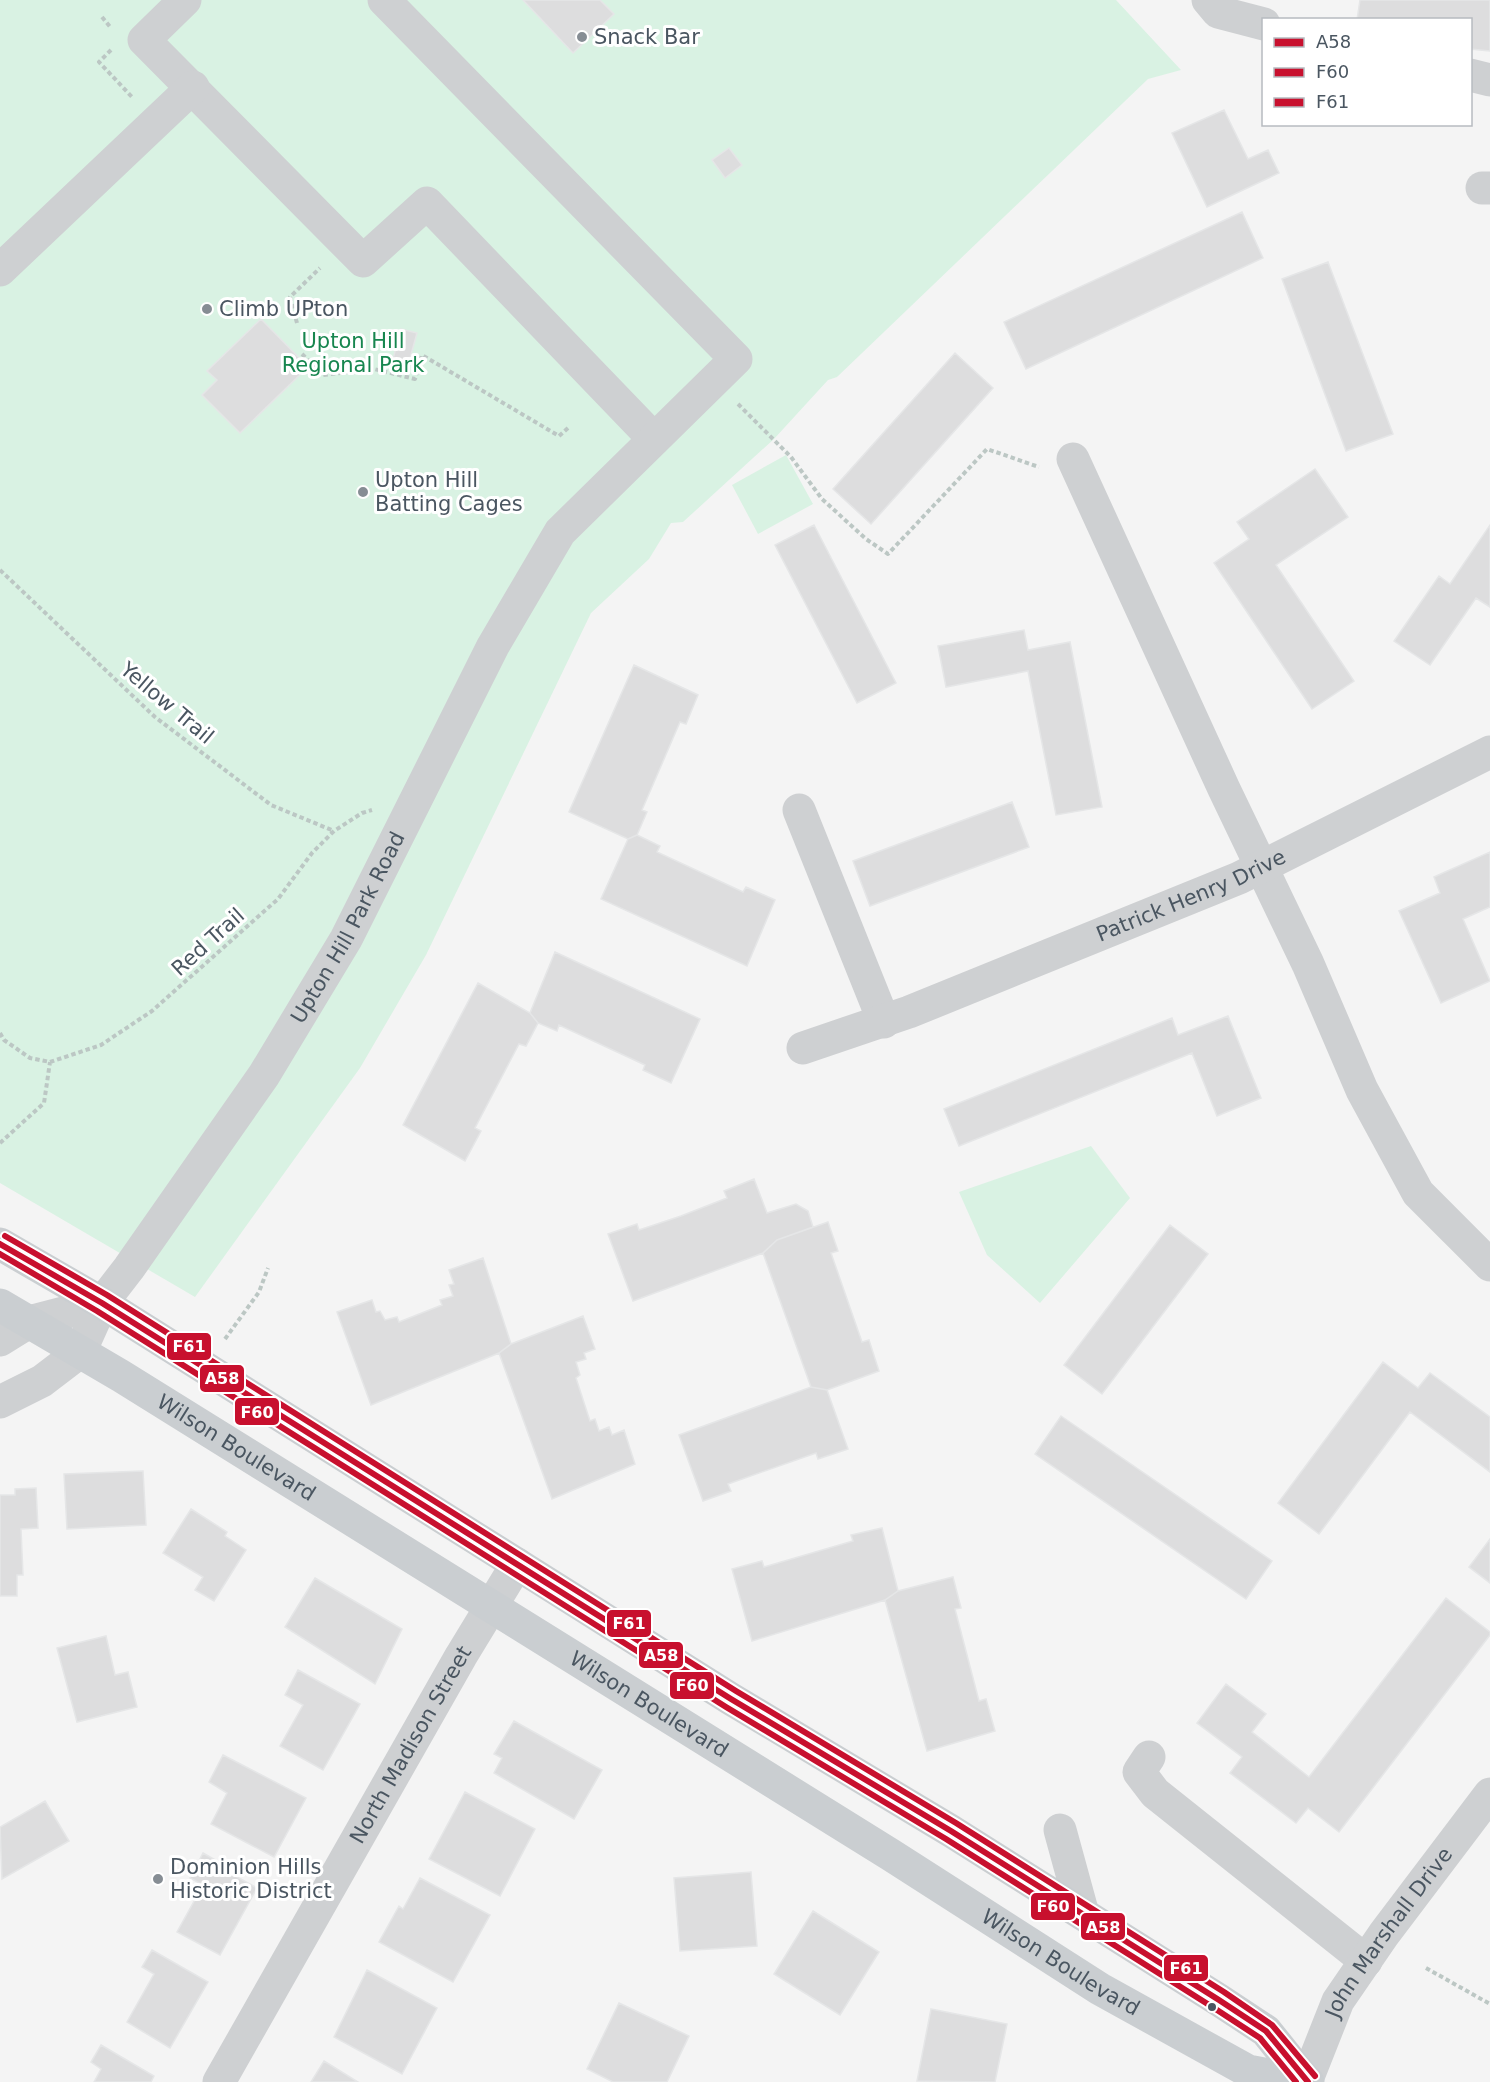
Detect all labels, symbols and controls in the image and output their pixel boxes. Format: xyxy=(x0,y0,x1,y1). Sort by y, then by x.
legend xyxy=(1262,18,1472,126)
place label: Snack Bar xyxy=(594,25,700,49)
marker: Snack Bar xyxy=(575,30,589,44)
text: A58 xyxy=(1316,31,1351,52)
text: F60 xyxy=(1316,61,1349,82)
text: F61 xyxy=(1316,91,1349,112)
place label: Climb UPton xyxy=(219,297,348,321)
marker: Climb UPton xyxy=(200,302,214,316)
park label: Upton Hill Regional Park xyxy=(282,329,425,377)
place label: Upton Hill Batting Cages xyxy=(375,468,523,516)
marker: Upton Hill Batting Cages xyxy=(356,485,370,499)
street label: Yellow Trail xyxy=(115,656,218,749)
street label: Upton Hill Park Road xyxy=(286,828,410,1028)
street label: Patrick Henry Drive xyxy=(1093,845,1290,947)
street label: Red Trail xyxy=(167,903,249,981)
line badge: F61 xyxy=(166,1332,212,1361)
text: F61 xyxy=(172,1337,206,1356)
line badge: A58 xyxy=(199,1364,245,1393)
text: A58 xyxy=(205,1369,239,1388)
street label: Wilson Boulevard xyxy=(153,1389,320,1506)
line badge: F60 xyxy=(234,1397,280,1426)
text: F60 xyxy=(240,1403,274,1422)
line badge: F61 xyxy=(606,1609,652,1638)
text: F61 xyxy=(612,1614,646,1633)
street label: North Madison Street xyxy=(345,1641,476,1848)
line badge: A58 xyxy=(638,1641,684,1669)
street label: Wilson Boulevard xyxy=(565,1646,733,1763)
text: A58 xyxy=(644,1646,678,1665)
line badge: F60 xyxy=(669,1671,715,1700)
text: F60 xyxy=(675,1676,709,1695)
street label: John Marshall Drive xyxy=(1320,1843,1457,2023)
place label: Dominion Hills Historic District xyxy=(170,1855,332,1903)
marker: Dominion Hills Historic District xyxy=(151,1872,165,1886)
line badge: F60 xyxy=(1030,1892,1076,1921)
text: F60 xyxy=(1036,1897,1070,1916)
street label: Wilson Boulevard xyxy=(977,1904,1144,2021)
line badge: A58 xyxy=(1080,1912,1126,1941)
text: A58 xyxy=(1086,1918,1120,1937)
line badge: F61 xyxy=(1163,1954,1209,1982)
text: F61 xyxy=(1169,1959,1203,1978)
unlabelled marker xyxy=(1206,2001,1218,2013)

